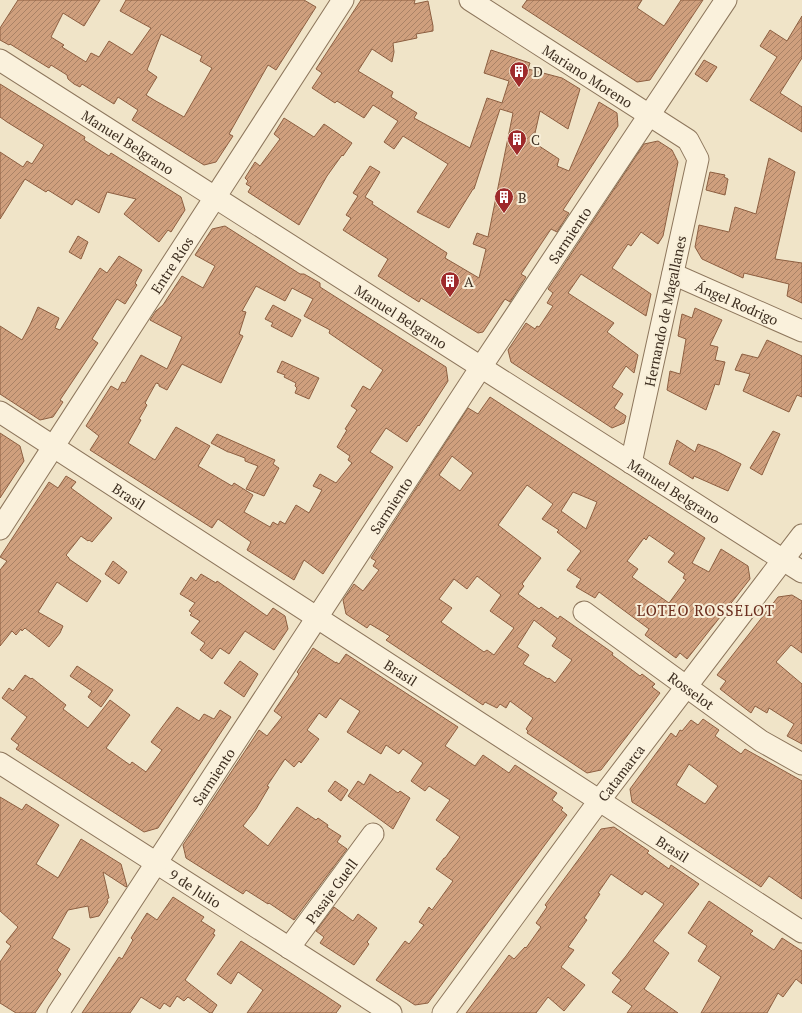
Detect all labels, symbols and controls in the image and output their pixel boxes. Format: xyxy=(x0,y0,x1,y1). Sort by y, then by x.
street label: Mariano Moreno xyxy=(539,40,637,112)
building icon: D xyxy=(508,60,530,88)
place label: D xyxy=(533,62,543,81)
street label: Manuel Belgrano xyxy=(78,105,178,178)
building icon: C xyxy=(506,128,528,156)
place label: C xyxy=(531,130,540,149)
building icon: B xyxy=(493,186,515,214)
place label: B xyxy=(518,188,527,207)
street label: Sarmiento xyxy=(543,203,595,267)
street label: Entre Ríos xyxy=(146,232,197,297)
street label: Hernando de Magallanes xyxy=(640,234,690,388)
building icon: A xyxy=(439,270,461,298)
place label: A xyxy=(464,272,474,291)
street label: Ángel Rodrigo xyxy=(693,276,782,329)
street label: Manuel Belgrano xyxy=(351,280,451,353)
street label: Manuel Belgrano xyxy=(624,454,724,527)
street label: Sarmiento xyxy=(365,473,416,537)
street label: Brasil xyxy=(109,478,149,513)
district label: LOTEO ROSSELOT xyxy=(637,600,775,620)
street label: Brasil xyxy=(381,654,421,690)
street label: Rosselot xyxy=(665,667,719,714)
street label: Catamarca xyxy=(593,740,648,805)
street label: Sarmiento xyxy=(187,744,239,808)
street label: Brasil xyxy=(653,831,693,866)
street label: Pasaje Guell xyxy=(301,855,361,927)
street label: 9 de Julio xyxy=(166,864,225,912)

